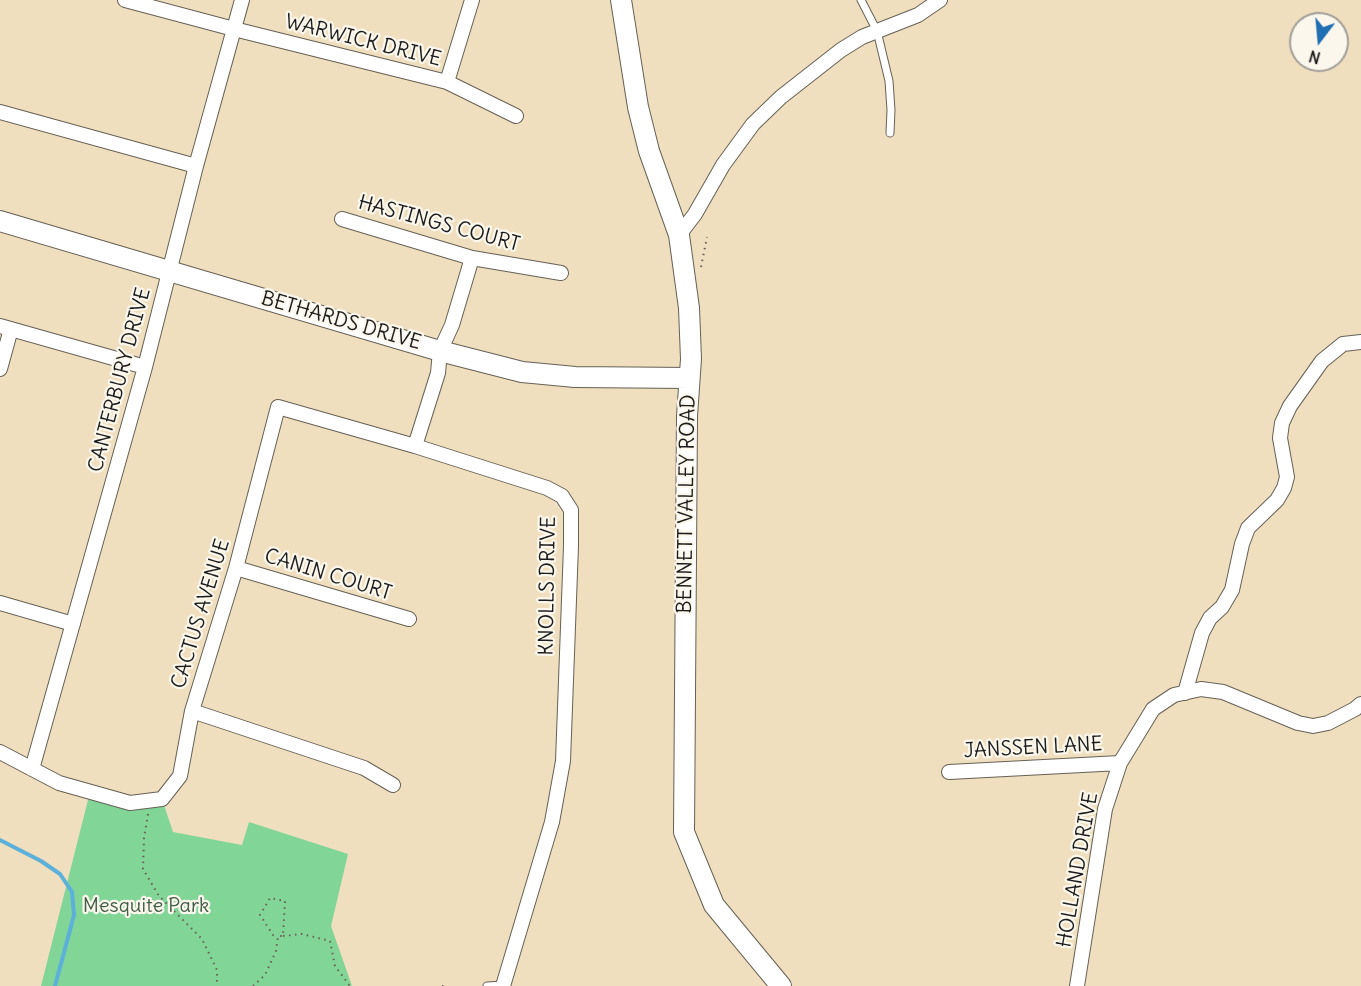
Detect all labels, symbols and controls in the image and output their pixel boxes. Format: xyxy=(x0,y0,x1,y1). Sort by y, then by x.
street label: WARWICK DRIVE xyxy=(282,10,444,72)
north arrow xyxy=(1289,12,1349,72)
text: N xyxy=(1307,46,1323,69)
street label: HASTINGS COURT xyxy=(356,191,522,257)
street label: CANTERBURY DRIVE xyxy=(84,285,156,475)
street label: BETHARDS DRIVE xyxy=(258,287,424,355)
street label: BENNETT VALLEY ROAD xyxy=(673,394,701,614)
street label: KNOLLS DRIVE xyxy=(535,516,561,656)
street label: CACTUS AVENUE xyxy=(167,536,235,692)
street label: CANIN COURT xyxy=(261,544,395,606)
street label: JANSSEN LANE xyxy=(963,732,1103,764)
street label: HOLLAND DRIVE xyxy=(1053,791,1103,949)
park label: Mesquite Park xyxy=(83,894,209,918)

